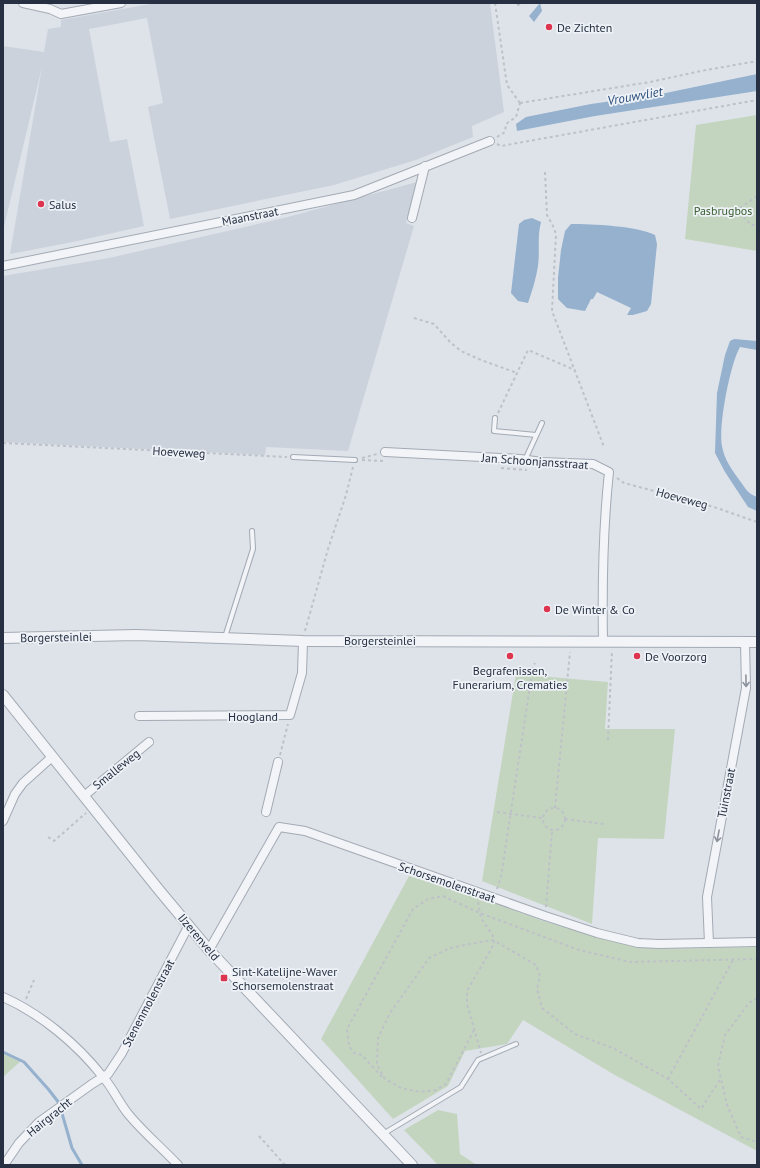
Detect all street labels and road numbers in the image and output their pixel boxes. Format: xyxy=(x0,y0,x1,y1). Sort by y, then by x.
street label: Maanstraat xyxy=(221,203,279,229)
street label: Hoeveweg xyxy=(152,443,206,461)
street label: Jan Schoonjansstraat xyxy=(480,450,589,472)
street label: Hoeveweg xyxy=(654,484,710,512)
street label: Borgersteinlei xyxy=(20,629,92,645)
street label: Borgersteinlei xyxy=(344,633,416,648)
street label: Hoogland xyxy=(228,709,278,724)
street label: Smalleweg xyxy=(89,746,143,792)
street label: Tuinstraat xyxy=(714,767,738,819)
street label: Schorsemolenstraat xyxy=(397,858,497,906)
street label: IJzerenveld xyxy=(175,910,223,964)
street label: Stenenmolenstraat xyxy=(119,957,177,1049)
street label: Hairgracht xyxy=(23,1094,75,1140)

